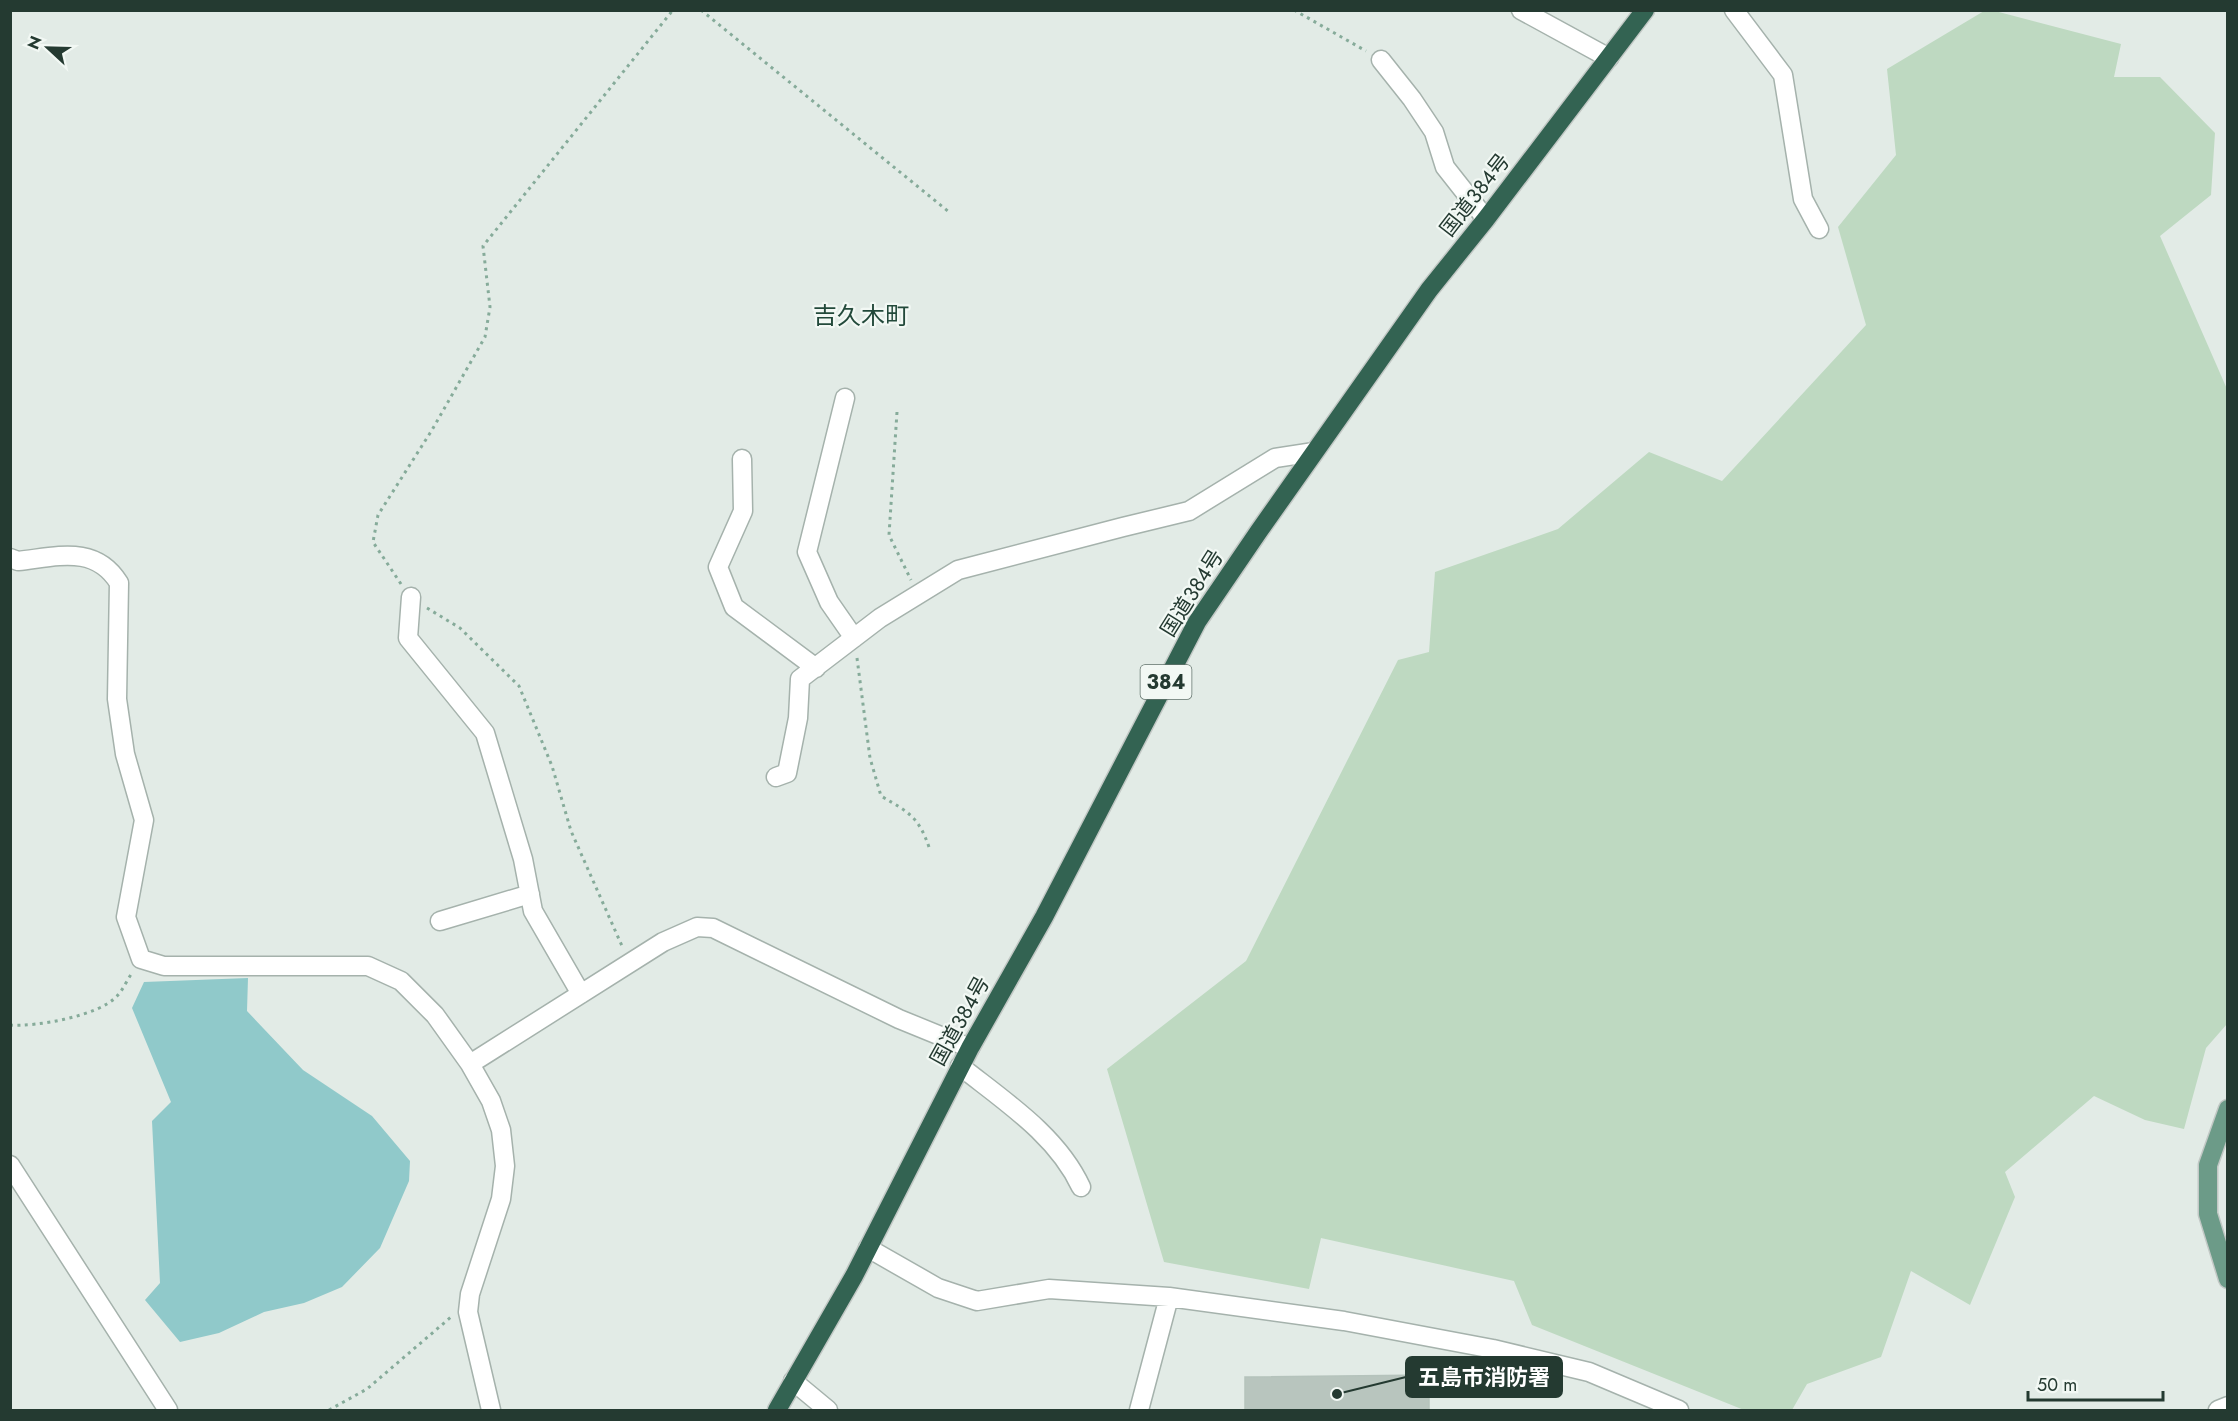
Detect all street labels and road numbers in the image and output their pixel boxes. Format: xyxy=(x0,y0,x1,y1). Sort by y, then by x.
street label: 国道384号 xyxy=(1433,147,1517,243)
street label: 国道384号 xyxy=(1153,543,1231,643)
road number: 384 xyxy=(1140,665,1192,699)
street label: 国道384号 xyxy=(923,971,997,1071)

